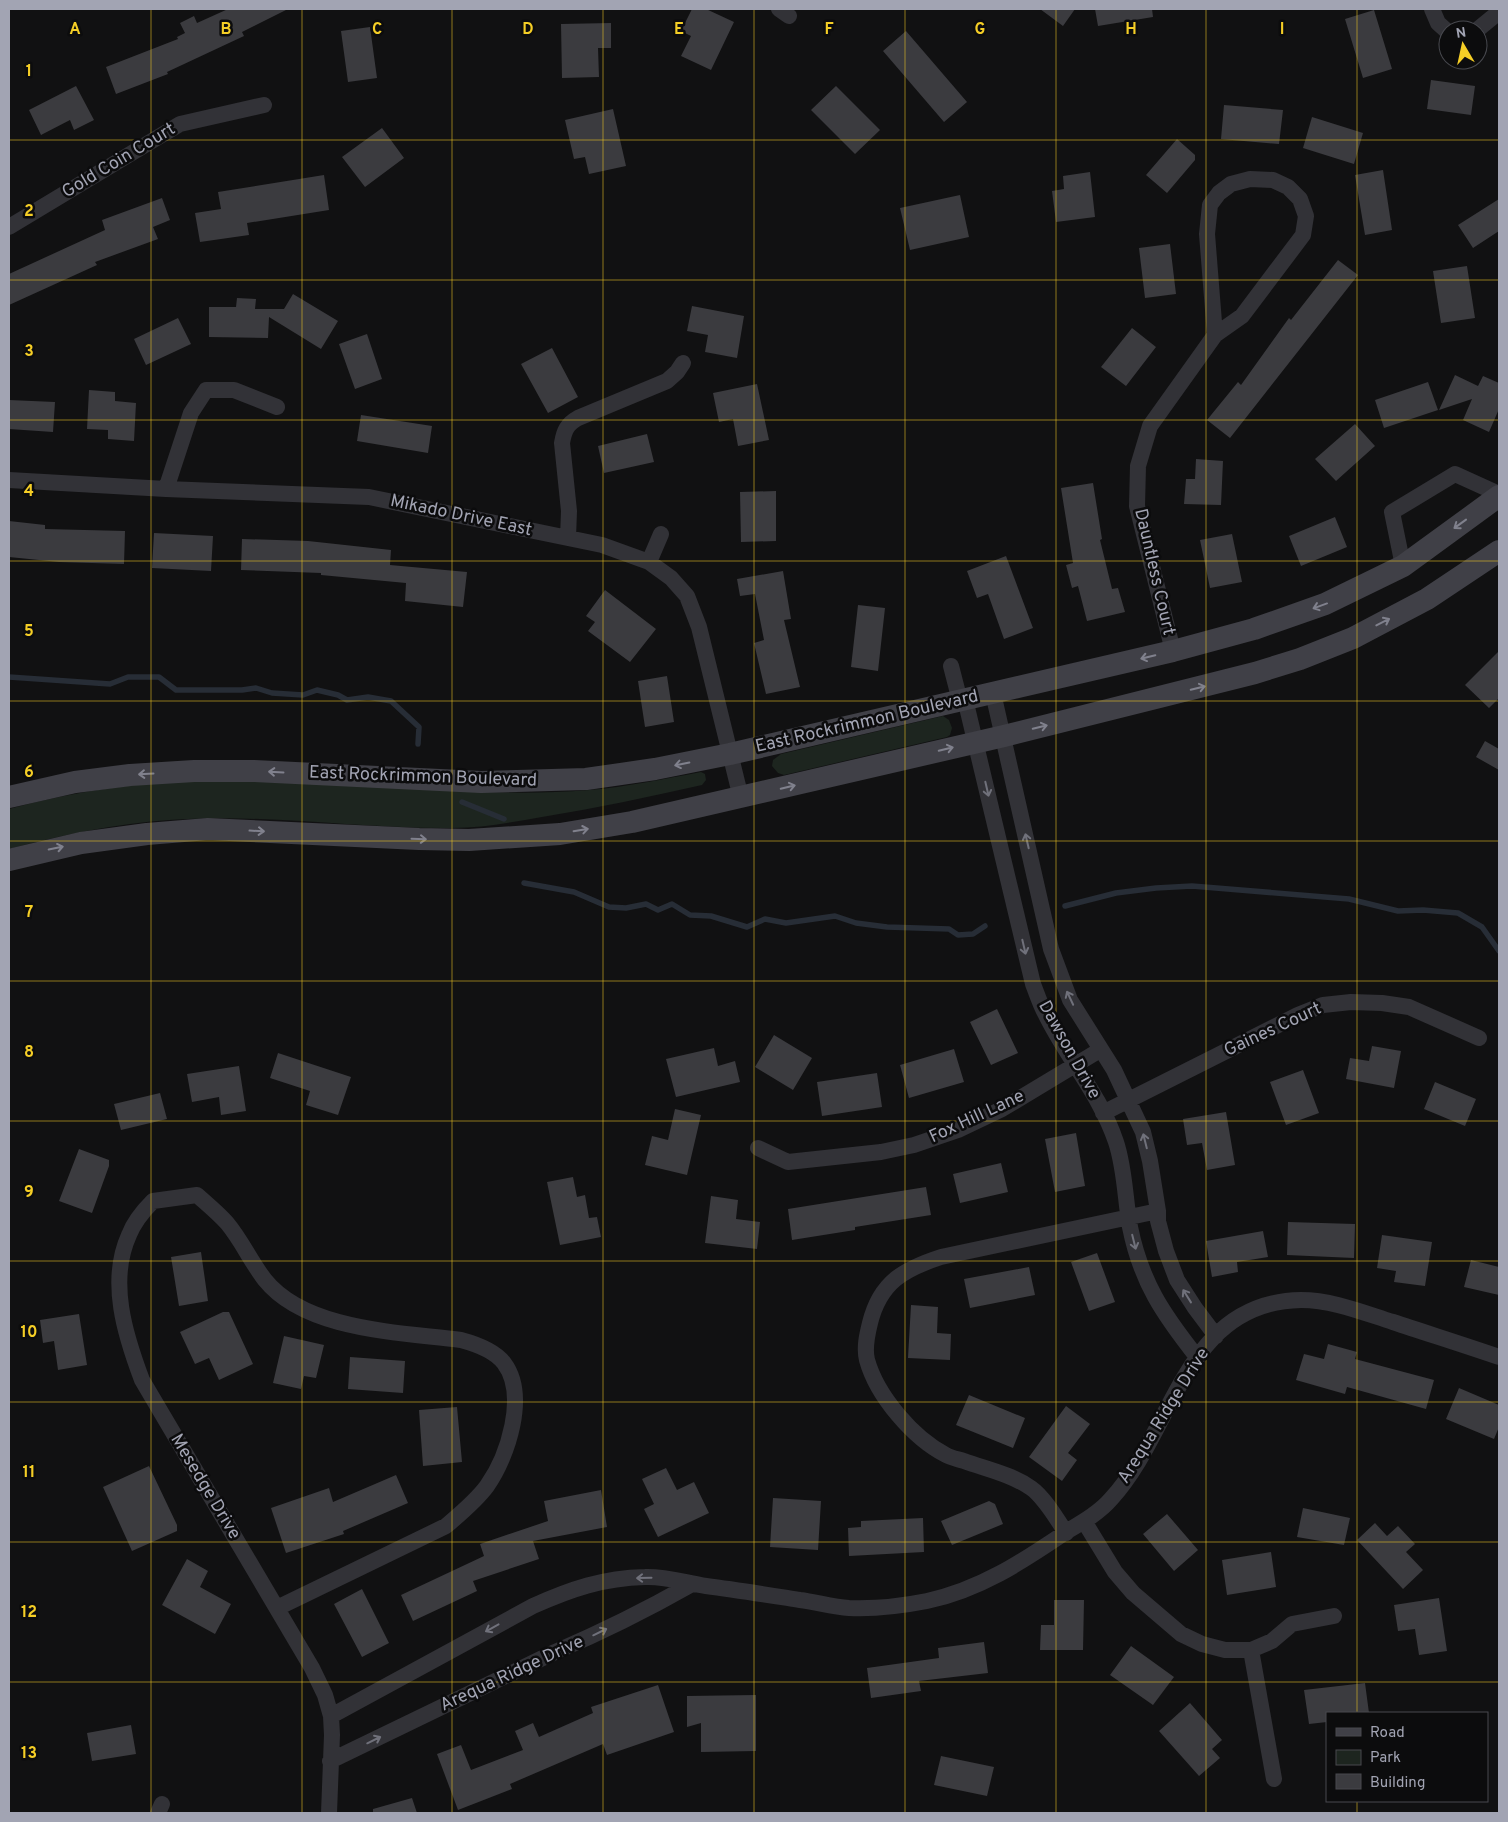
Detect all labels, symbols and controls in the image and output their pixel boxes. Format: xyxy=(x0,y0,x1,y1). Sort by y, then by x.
text: A xyxy=(69,20,81,40)
text: B xyxy=(220,20,232,40)
text: C xyxy=(372,20,382,40)
text: D xyxy=(522,20,534,40)
text: E xyxy=(674,20,684,40)
text: F xyxy=(824,20,834,40)
text: G xyxy=(975,20,985,40)
text: H xyxy=(1125,20,1137,40)
text: I xyxy=(1280,20,1284,40)
north arrow xyxy=(1438,20,1488,70)
text: N xyxy=(1455,24,1468,43)
text: 1 xyxy=(26,62,32,82)
street label: Gold Coin Court xyxy=(58,118,180,204)
text: 2 xyxy=(24,202,34,222)
text: 3 xyxy=(24,342,34,362)
text: 4 xyxy=(24,482,34,502)
street label: Mikado Drive East xyxy=(388,490,534,542)
street label: Dauntless Court xyxy=(1128,506,1180,638)
one-way arrow xyxy=(1454,519,1467,530)
one-way arrow xyxy=(1313,602,1328,611)
one-way arrow xyxy=(1375,617,1390,626)
text: 5 xyxy=(24,622,34,642)
one-way arrow xyxy=(1140,653,1156,662)
one-way arrow xyxy=(1189,683,1205,692)
street label: East Rockrimmon Boulevard xyxy=(753,685,981,759)
one-way arrow xyxy=(1031,721,1047,731)
one-way arrow xyxy=(938,744,954,753)
one-way arrow xyxy=(675,759,691,769)
street label: East Rockrimmon Boulevard xyxy=(309,762,537,792)
text: 6 xyxy=(24,763,34,783)
one-way arrow xyxy=(269,768,285,777)
one-way arrow xyxy=(138,769,154,778)
one-way arrow xyxy=(780,781,796,791)
one-way arrow xyxy=(983,781,992,797)
one-way arrow xyxy=(573,825,589,835)
one-way arrow xyxy=(248,826,264,836)
one-way arrow xyxy=(410,834,427,844)
one-way arrow xyxy=(1022,834,1031,850)
one-way arrow xyxy=(48,843,64,853)
text: 7 xyxy=(25,903,33,923)
one-way arrow xyxy=(1019,939,1029,955)
one-way arrow xyxy=(1065,990,1075,1005)
street label: Dawson Drive xyxy=(1032,997,1106,1103)
street label: Gaines Court xyxy=(1221,997,1325,1063)
text: 8 xyxy=(24,1043,34,1063)
street label: Fox Hill Lane xyxy=(926,1085,1028,1149)
one-way arrow xyxy=(1140,1133,1149,1149)
text: 9 xyxy=(24,1183,34,1203)
one-way arrow xyxy=(1130,1234,1139,1250)
one-way arrow xyxy=(1182,1290,1192,1304)
text: 10 xyxy=(21,1323,37,1343)
street label: Arequa Ridge Drive xyxy=(1113,1344,1215,1488)
street label: Mesedge Drive xyxy=(164,1430,246,1544)
text: 11 xyxy=(23,1463,35,1483)
one-way arrow xyxy=(637,1573,653,1582)
text: 12 xyxy=(21,1603,37,1623)
one-way arrow xyxy=(485,1624,500,1633)
one-way arrow xyxy=(592,1627,607,1636)
street label: Arequa Ridge Drive xyxy=(436,1631,588,1717)
legend xyxy=(1326,1712,1488,1802)
text: Road xyxy=(1370,1724,1405,1743)
one-way arrow xyxy=(366,1734,381,1744)
text: 13 xyxy=(21,1744,37,1764)
text: Park xyxy=(1370,1749,1401,1768)
text: Building xyxy=(1370,1774,1425,1793)

